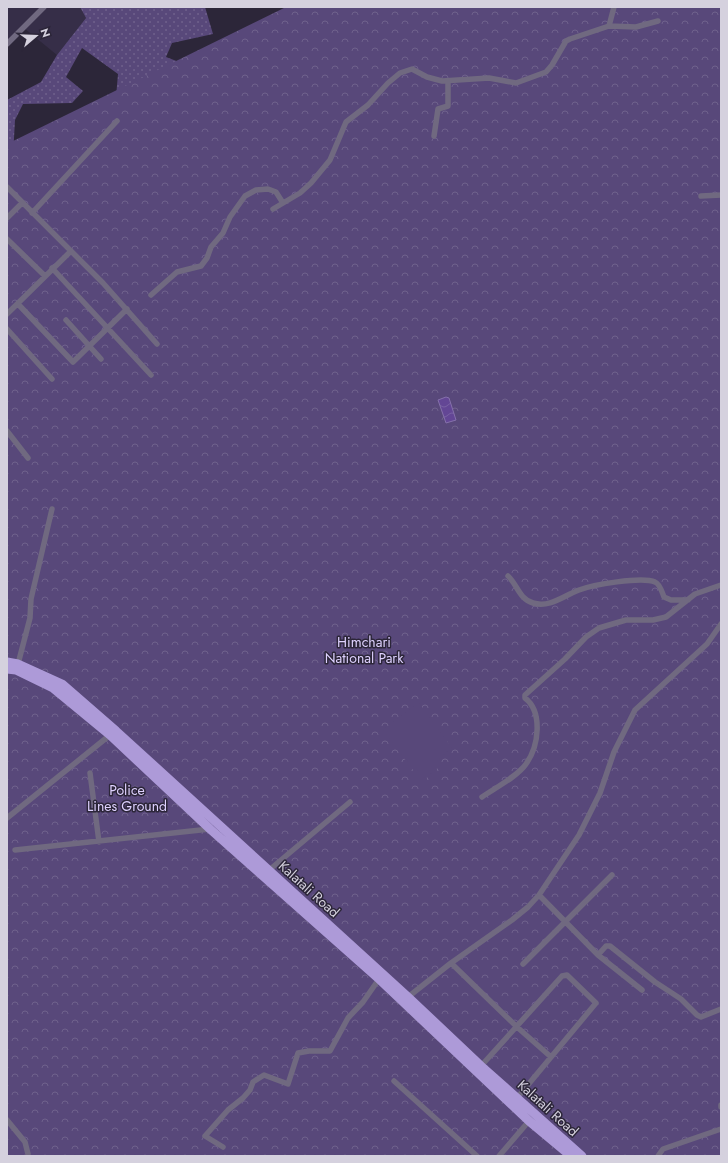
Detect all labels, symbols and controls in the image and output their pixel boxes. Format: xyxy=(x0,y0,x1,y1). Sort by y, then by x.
north arrow xyxy=(16,16,56,56)
text: N xyxy=(36,26,54,39)
park label: Himchari National Park xyxy=(325,632,404,668)
park label: Police Lines Ground xyxy=(87,780,167,816)
street label: Kalatali Road xyxy=(274,856,344,922)
street label: Kalatali Road xyxy=(513,1075,583,1141)

